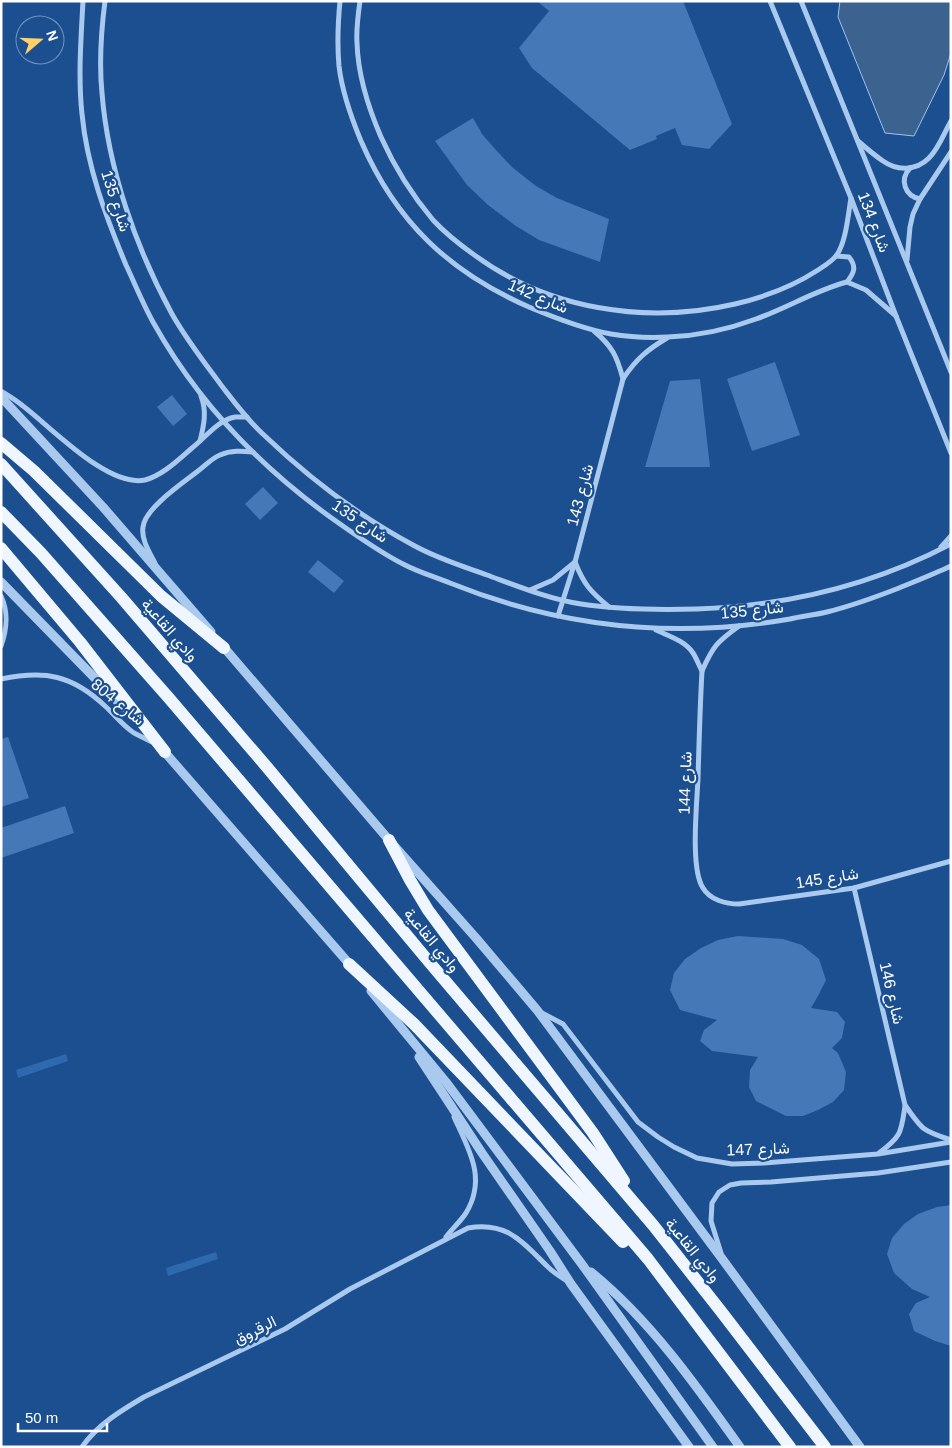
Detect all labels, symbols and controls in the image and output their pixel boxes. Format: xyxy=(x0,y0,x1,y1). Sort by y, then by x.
north arrow xyxy=(15,15,65,65)
text: N xyxy=(43,28,62,43)
street label: شارع 135 xyxy=(95,168,134,235)
street label: شارع 134 xyxy=(852,189,893,256)
street label: شارع 142 xyxy=(504,276,570,319)
street label: شارع 143 xyxy=(564,462,599,529)
street label: شارع 135 xyxy=(327,496,391,548)
street label: وادي القاعية xyxy=(135,595,202,668)
street label: شارع 135 xyxy=(720,598,785,625)
street label: شارع 804 xyxy=(86,675,148,731)
street label: شارع 144 xyxy=(675,751,698,815)
street label: شارع 145 xyxy=(794,865,860,894)
street label: وادي القاعية xyxy=(397,905,463,978)
street label: شارع 146 xyxy=(874,960,907,1026)
street label: شارع 147 xyxy=(726,1139,790,1162)
street label: وادي القاعية xyxy=(658,1215,724,1288)
street label: الرقروق xyxy=(231,1313,280,1349)
scale bar xyxy=(18,1400,106,1432)
text: 50 m xyxy=(25,1409,58,1426)

